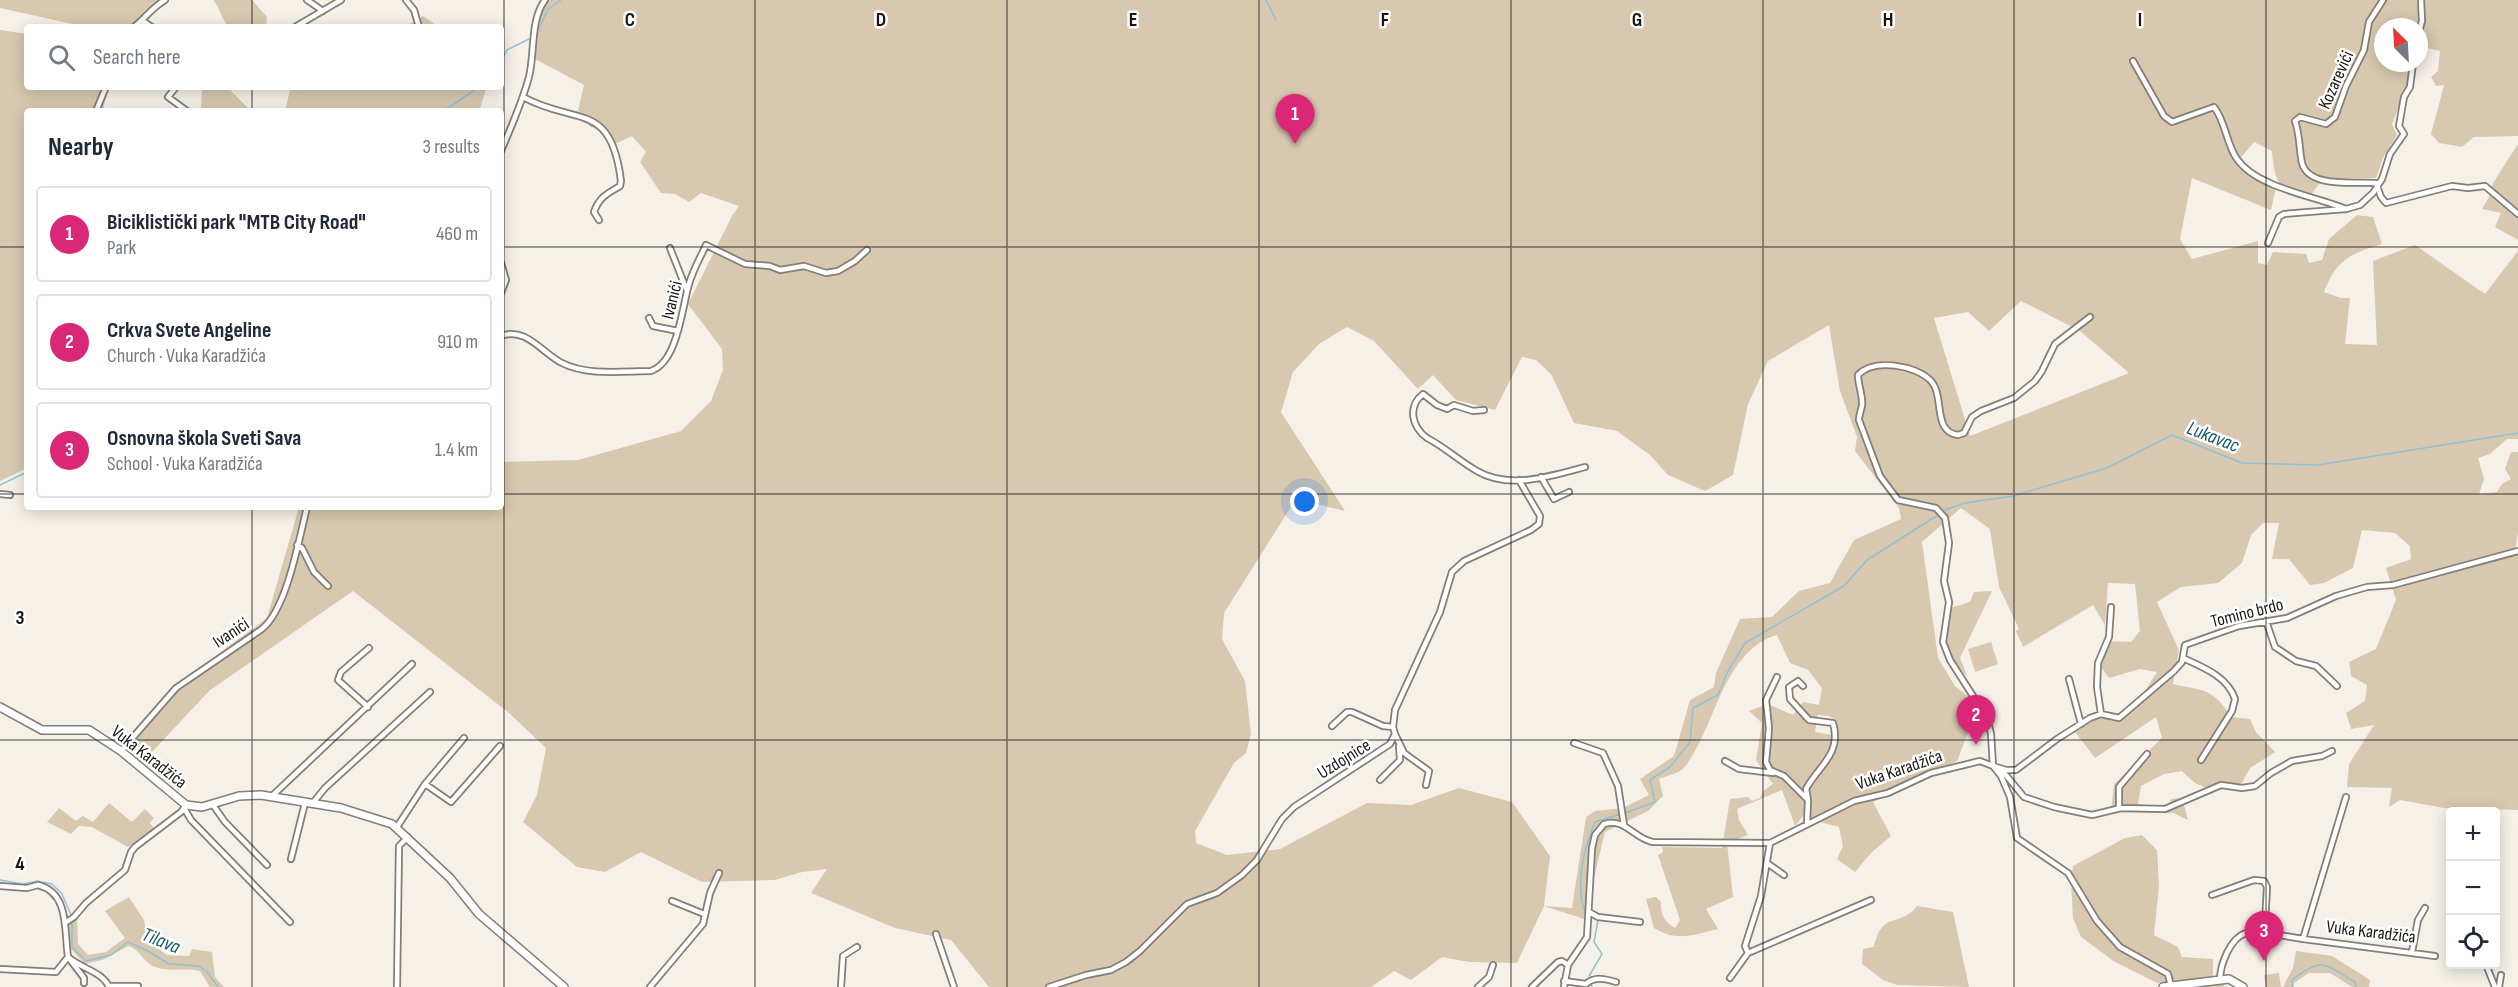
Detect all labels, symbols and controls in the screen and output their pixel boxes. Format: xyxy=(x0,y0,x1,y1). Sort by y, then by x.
text: C xyxy=(625,8,635,32)
text: D xyxy=(876,8,886,32)
text: E xyxy=(1129,8,1137,32)
text: F xyxy=(1381,8,1389,32)
text: G xyxy=(1632,8,1642,32)
text: H xyxy=(1883,8,1893,32)
text: I xyxy=(2138,8,2142,32)
north arrow xyxy=(2374,18,2428,72)
search box xyxy=(24,24,504,90)
icon: search xyxy=(45,41,78,74)
text: Search here xyxy=(93,44,180,71)
street label: Kozarevići xyxy=(2314,48,2358,112)
pin: 1 xyxy=(1276,94,1314,144)
text: Nearby xyxy=(48,132,114,163)
text: 3 results xyxy=(423,135,480,159)
text: Biciklistički park "MTB City Road" xyxy=(107,209,366,236)
text: 1 xyxy=(66,222,73,246)
text: 460 m xyxy=(436,222,478,246)
text: Park xyxy=(107,236,136,260)
street label: Ivanići xyxy=(657,279,687,321)
text: Crkva Svete Angeline xyxy=(107,317,271,344)
text: 2 xyxy=(65,330,74,354)
text: 910 m xyxy=(437,330,478,354)
text: Church · Vuka Karadžića xyxy=(107,344,266,368)
water label: Lukavac xyxy=(2184,416,2243,458)
text: Osnovna škola Sveti Sava xyxy=(107,425,301,452)
text: 3 xyxy=(65,438,74,462)
text: 1.4 km xyxy=(435,438,478,462)
text: School · Vuka Karadžića xyxy=(107,452,263,476)
your location xyxy=(1290,487,1319,516)
street label: Tomino brdo xyxy=(2209,594,2285,632)
text: 3 xyxy=(16,606,25,630)
street label: Ivanići xyxy=(209,614,253,652)
pin: 2 xyxy=(1956,696,1996,745)
street label: Vuka Karadžića xyxy=(107,721,191,793)
street label: Uzdojnice xyxy=(1314,735,1374,783)
street label: Vuka Karadžića xyxy=(1853,745,1945,795)
map controls xyxy=(2446,807,2500,969)
button: + xyxy=(2446,807,2500,861)
text: 4 xyxy=(15,852,25,876)
button: − xyxy=(2446,861,2500,915)
pin: 3 xyxy=(2244,912,2284,961)
button: locate xyxy=(2446,915,2500,969)
street label: Vuka Karadžića xyxy=(2325,916,2417,948)
water label: Tilava xyxy=(139,923,183,959)

